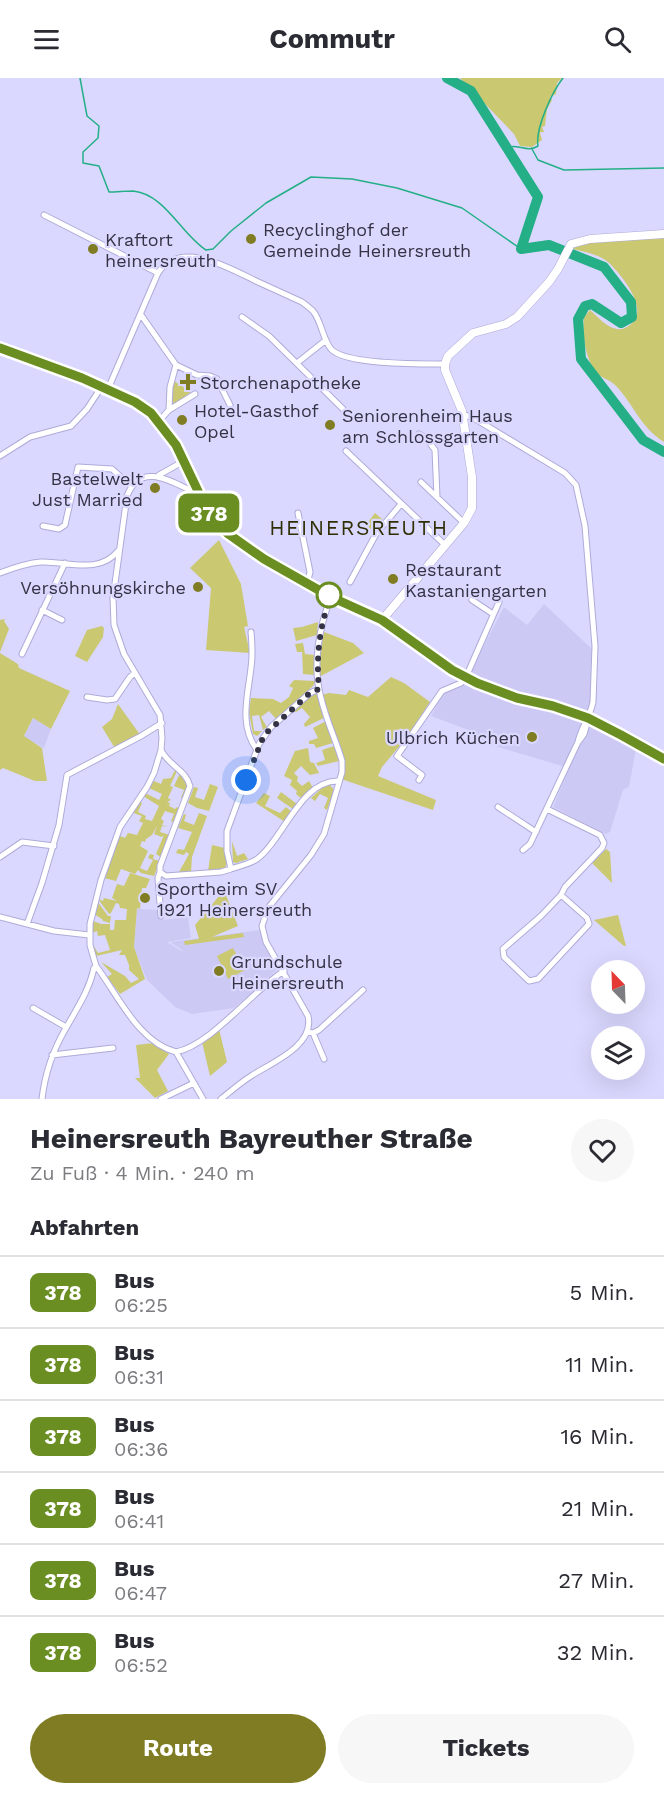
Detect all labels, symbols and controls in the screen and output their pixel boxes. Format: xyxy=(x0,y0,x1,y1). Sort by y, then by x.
icon: menu xyxy=(30,23,63,56)
text: Commutr xyxy=(269,23,395,55)
icon: search xyxy=(601,23,634,56)
place label: Recyclinghof der Gemeinde Heinersreuth xyxy=(263,219,471,261)
place label: Kraftort heinersreuth xyxy=(105,229,217,271)
marker: Recyclinghof der Gemeinde Heinersreuth xyxy=(244,232,258,246)
marker: Kraftort heinersreuth xyxy=(86,242,100,256)
place label: Storchenapotheke xyxy=(200,372,361,393)
marker: Storchenapotheke xyxy=(181,375,195,389)
place label: Hotel-Gasthof Opel xyxy=(194,400,319,442)
place label: Seniorenheim Haus am Schlossgarten xyxy=(342,405,513,447)
marker: Hotel-Gasthof Opel xyxy=(175,413,189,427)
marker: Seniorenheim Haus am Schlossgarten xyxy=(323,418,337,432)
place label: Bastelwelt Just Married xyxy=(32,468,143,510)
marker: Bastelwelt Just Married xyxy=(148,481,162,495)
line badge: 378 xyxy=(174,494,244,532)
text: 378 xyxy=(190,501,228,526)
district label: HEINERSREUTH xyxy=(269,515,449,540)
place label: Restaurant Kastaniengarten xyxy=(405,559,547,601)
marker: Restaurant Kastaniengarten xyxy=(386,572,400,586)
place label: Versöhnungskirche xyxy=(20,577,186,598)
marker: Versöhnungskirche xyxy=(191,580,205,594)
unlabelled marker xyxy=(316,582,342,608)
place label: Ulbrich Küchen xyxy=(386,727,520,748)
marker: Ulbrich Küchen xyxy=(525,730,539,744)
your location xyxy=(231,765,261,795)
place label: Sportheim SV 1921 Heinersreuth xyxy=(157,878,312,920)
marker: Sportheim SV 1921 Heinersreuth xyxy=(138,891,152,905)
place label: Grundschule Heinersreuth xyxy=(231,951,344,993)
north arrow xyxy=(591,960,645,1014)
map controls xyxy=(591,960,645,1080)
marker: Grundschule Heinersreuth xyxy=(212,964,226,978)
button: layers xyxy=(591,1026,645,1080)
button: heart xyxy=(571,1119,634,1182)
text: Heinersreuth Bayreuther Straße xyxy=(30,1122,473,1155)
text: Zu Fuß · 4 Min. · 240 m xyxy=(30,1161,254,1185)
text: Abfahrten xyxy=(30,1215,139,1240)
text: Bus xyxy=(114,1268,154,1293)
text: 378 xyxy=(44,1280,82,1305)
text: 5 Min. xyxy=(570,1280,634,1305)
text: 06:25 xyxy=(114,1293,168,1317)
text: Bus xyxy=(114,1340,154,1365)
text: 378 xyxy=(44,1352,82,1377)
text: 11 Min. xyxy=(565,1352,634,1377)
text: 06:31 xyxy=(114,1365,164,1389)
text: Bus xyxy=(114,1412,154,1437)
text: 378 xyxy=(44,1424,82,1449)
text: 16 Min. xyxy=(560,1424,634,1449)
text: 06:36 xyxy=(114,1437,168,1461)
text: Bus xyxy=(114,1484,154,1509)
text: 378 xyxy=(44,1496,82,1521)
text: 21 Min. xyxy=(561,1496,634,1521)
text: 06:41 xyxy=(114,1509,164,1533)
text: Bus xyxy=(114,1556,154,1581)
text: 378 xyxy=(44,1568,82,1593)
text: 27 Min. xyxy=(558,1568,634,1593)
text: 06:47 xyxy=(114,1581,167,1605)
text: Bus xyxy=(114,1628,154,1653)
text: 378 xyxy=(44,1640,82,1665)
text: 32 Min. xyxy=(557,1640,634,1665)
text: 06:52 xyxy=(114,1653,168,1677)
button: Route xyxy=(30,1714,326,1783)
button: Tickets xyxy=(338,1714,634,1783)

